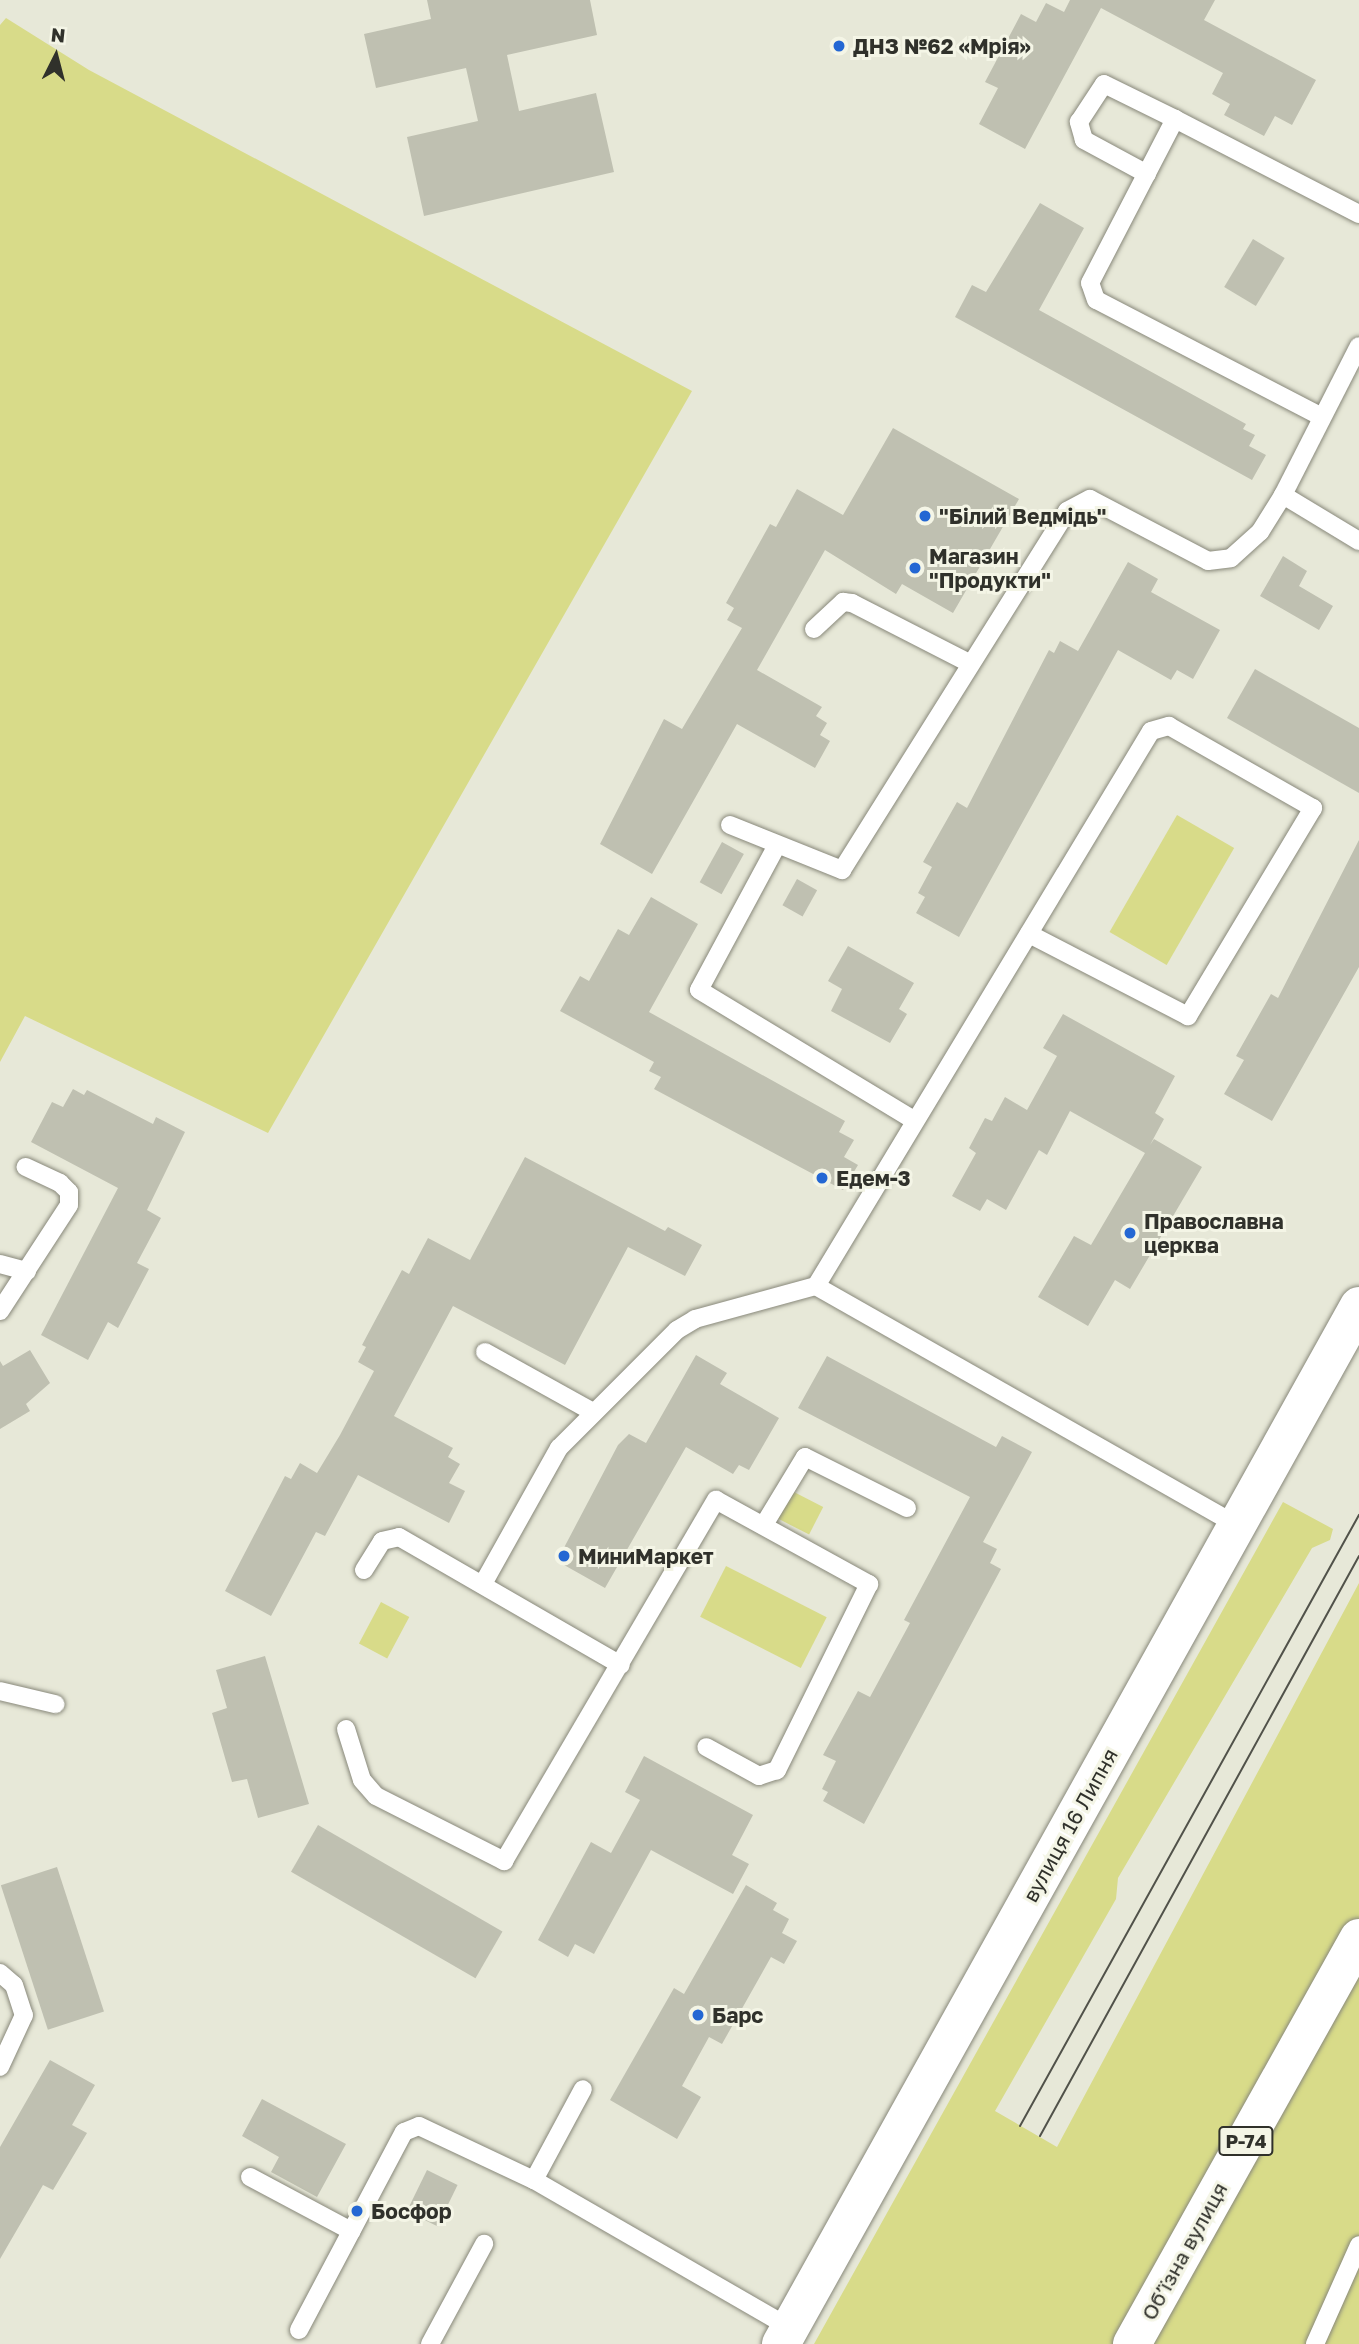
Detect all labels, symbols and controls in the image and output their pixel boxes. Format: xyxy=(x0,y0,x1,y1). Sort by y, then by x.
north arrow xyxy=(21,21,91,91)
text: N xyxy=(50,22,67,47)
place label: ДНЗ №62 «Мрія» xyxy=(853,33,1031,59)
marker: ДНЗ №62 «Мрія» xyxy=(831,38,847,54)
place label: "Білий Ведмідь" xyxy=(939,503,1106,529)
marker: "Білий Ведмідь" xyxy=(917,508,933,524)
place label: Магазин "Продукти" xyxy=(929,543,1051,593)
marker: Магазин "Продукти" xyxy=(907,560,923,576)
place label: Едем-3 xyxy=(836,1165,911,1191)
marker: Едем-3 xyxy=(814,1170,830,1186)
place label: Православна церква xyxy=(1144,1208,1284,1258)
marker: Православна церква xyxy=(1122,1225,1138,1241)
place label: МиниМаркет xyxy=(578,1543,714,1569)
marker: МиниМаркет xyxy=(556,1548,572,1564)
street label: вулиця 16 Липня xyxy=(1017,1744,1123,1906)
place label: Барс xyxy=(712,2002,763,2028)
marker: Барс xyxy=(690,2007,706,2023)
road number: Р-74 xyxy=(1218,2126,1274,2156)
street label: Обʼїзна вулиця xyxy=(1136,2178,1232,2324)
place label: Босфор xyxy=(371,2198,452,2224)
marker: Босфор xyxy=(349,2203,365,2219)

